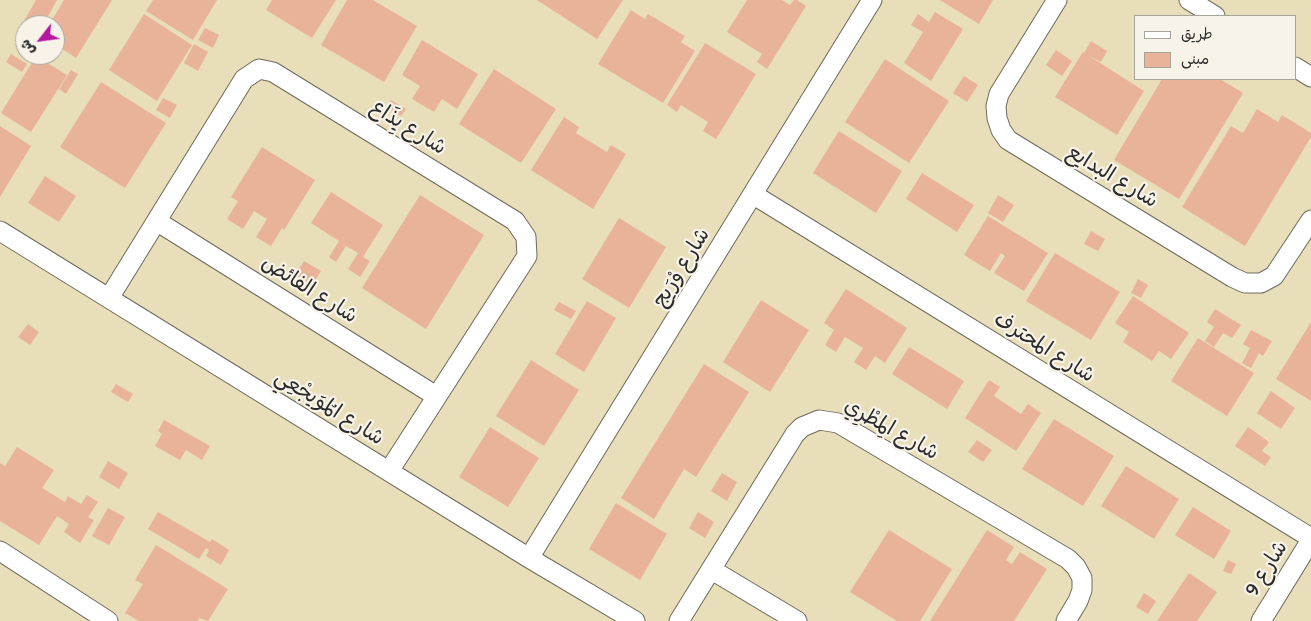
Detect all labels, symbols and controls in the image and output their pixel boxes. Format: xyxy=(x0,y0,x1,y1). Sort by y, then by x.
north arrow xyxy=(15,15,65,65)
legend xyxy=(1134,15,1296,80)
text: طريق xyxy=(1181,25,1213,43)
text: ش xyxy=(16,36,39,58)
text: مبنى xyxy=(1181,50,1209,68)
street label: شارع يِذَاع xyxy=(365,95,451,161)
street label: شارع البدايع xyxy=(1062,140,1162,214)
street label: شارع وْرَيج xyxy=(648,224,716,312)
street label: شارع الفائض xyxy=(256,251,362,329)
street label: شارع المحترف xyxy=(989,307,1099,389)
street label: شارع المُوَيجْعِي xyxy=(270,364,388,452)
street label: شارع المِطْرِي xyxy=(839,394,943,466)
street label: شارع 9 xyxy=(1240,536,1294,602)

